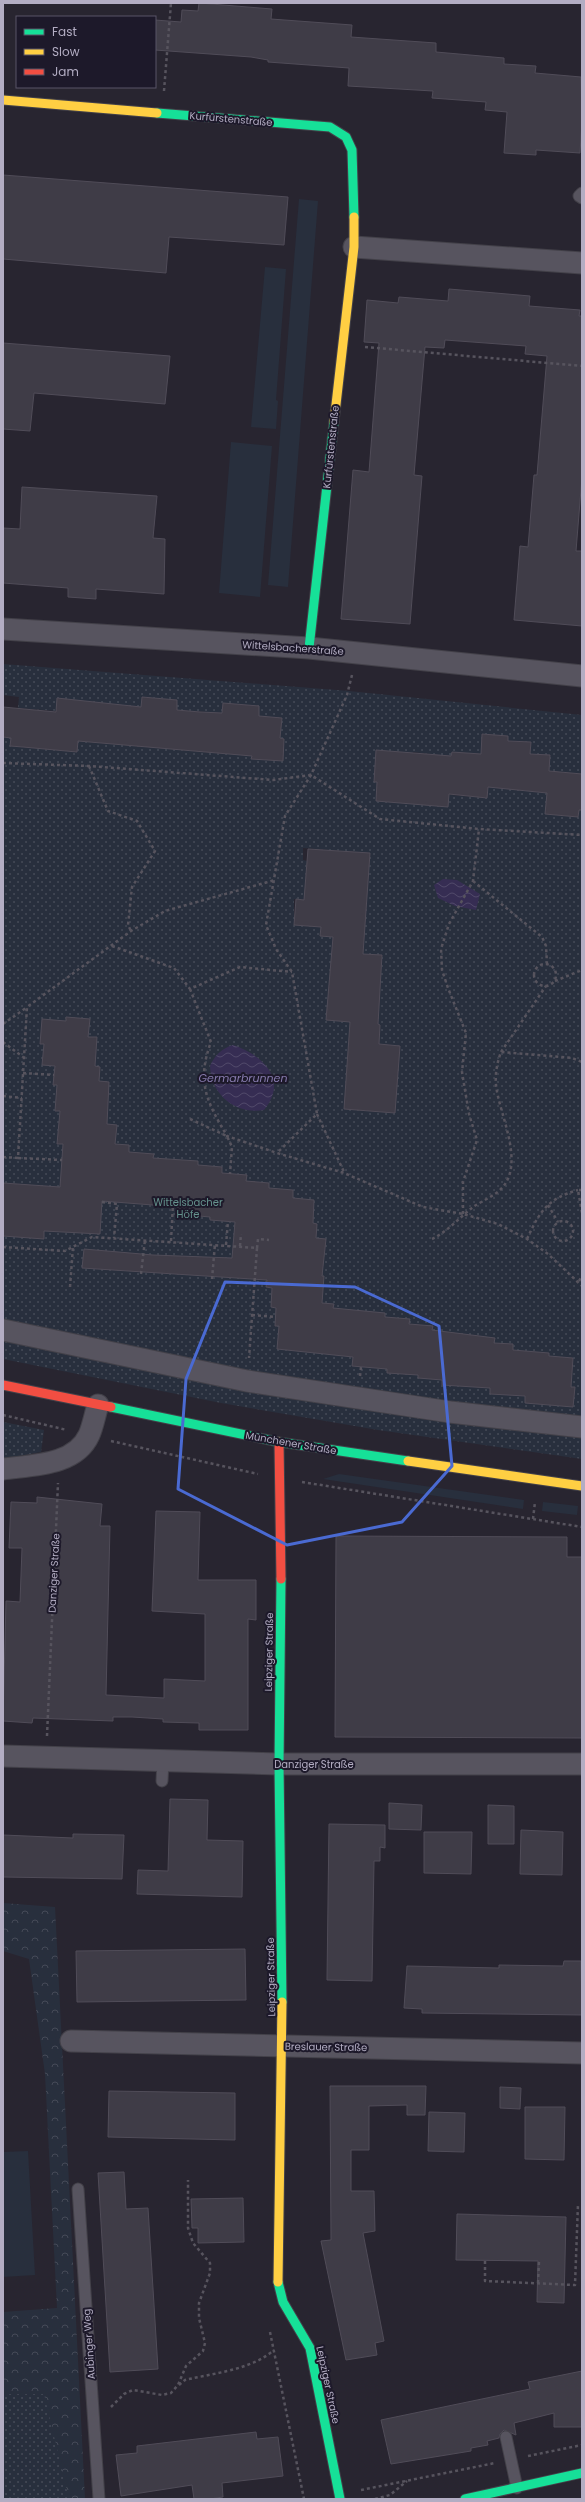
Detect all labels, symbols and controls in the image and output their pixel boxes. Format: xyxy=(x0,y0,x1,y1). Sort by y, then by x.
legend xyxy=(16,16,156,88)
text: Fast xyxy=(52,23,77,40)
text: Slow xyxy=(52,43,80,60)
text: Jam xyxy=(52,63,79,80)
street label: Kurfürstenstraße xyxy=(189,108,273,130)
street label: Kurfürstenstraße xyxy=(319,405,343,489)
street label: Wittelsbacherstraße xyxy=(242,637,344,659)
water label: Germarbrunnen xyxy=(199,1070,287,1086)
park label: Wittelsbacher Höfe xyxy=(153,1195,223,1222)
street label: Münchener Straße xyxy=(244,1428,338,1458)
street label: Danziger Straße xyxy=(44,1533,64,1613)
street label: Leipziger Straße xyxy=(261,1612,277,1692)
street label: Danziger Straße xyxy=(274,1757,354,1772)
street label: Leipziger Straße xyxy=(263,1937,279,2017)
street label: Breslauer Straße xyxy=(285,2039,367,2055)
street label: Aubinger Weg xyxy=(79,2308,99,2380)
street label: Leipziger Straße xyxy=(312,2345,344,2425)

